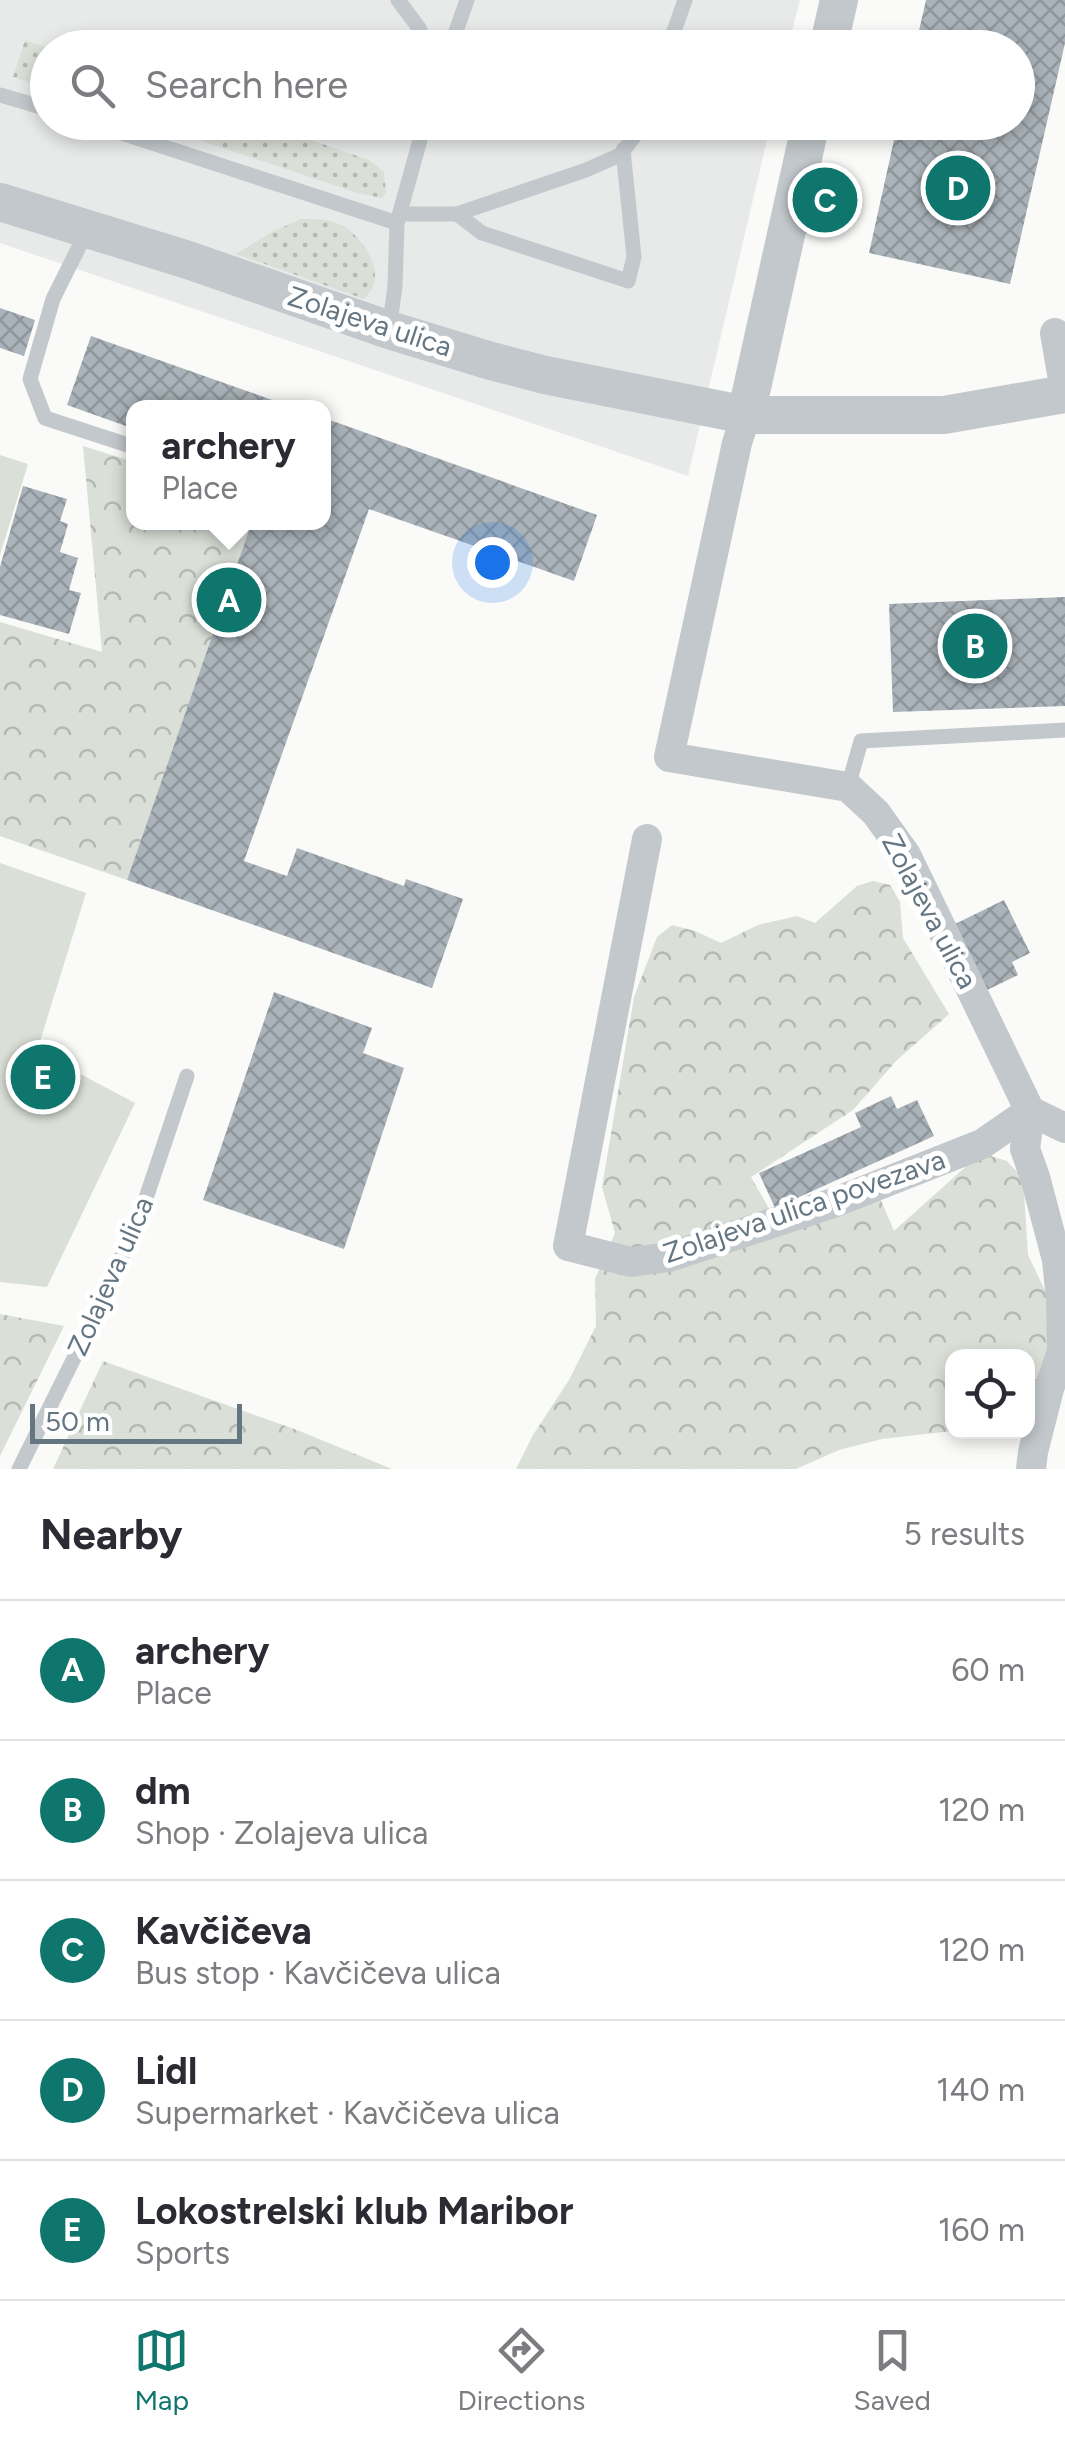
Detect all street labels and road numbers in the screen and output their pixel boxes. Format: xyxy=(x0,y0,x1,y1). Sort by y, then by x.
street label: Zolajeva ulica xyxy=(284,279,456,363)
street label: Zolajeva ulica xyxy=(875,828,985,994)
street label: Zolajeva ulica povezava xyxy=(659,1142,949,1270)
street label: Zolajeva ulica xyxy=(60,1191,160,1361)

